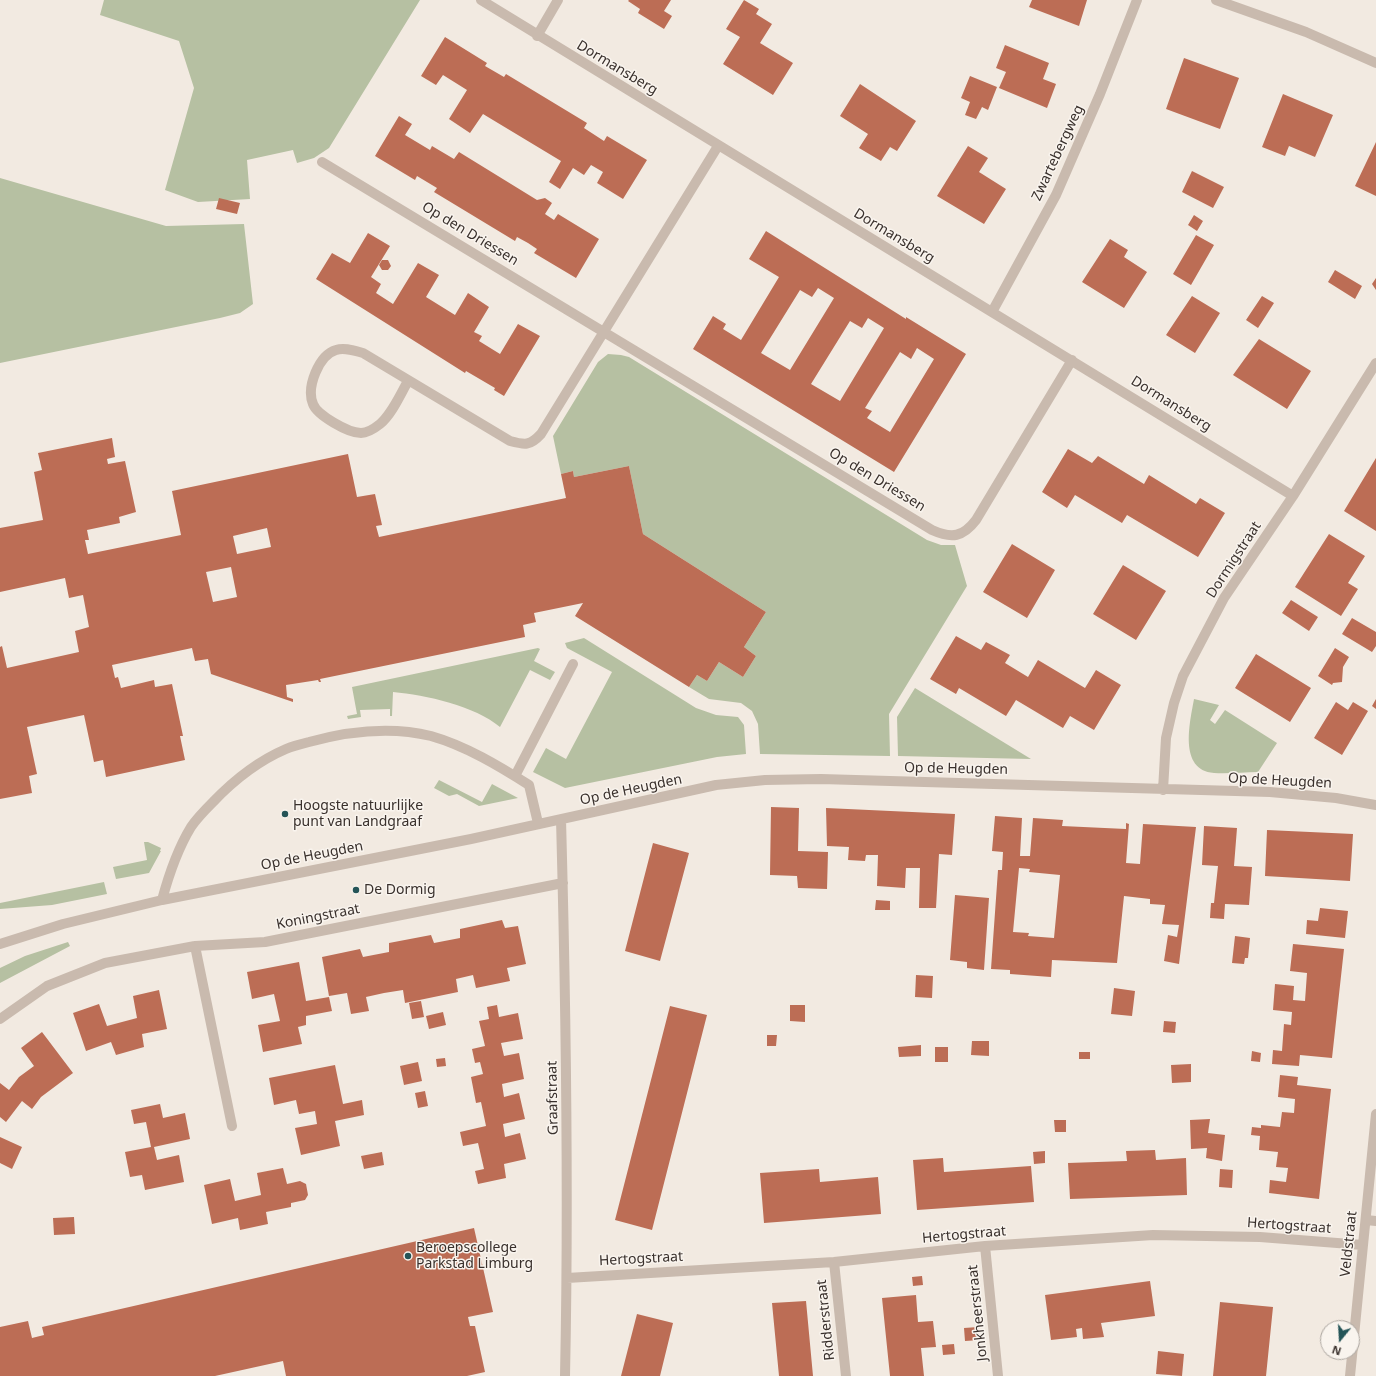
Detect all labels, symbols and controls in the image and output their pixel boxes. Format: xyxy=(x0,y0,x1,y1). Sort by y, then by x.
street label: Dormansberg xyxy=(573,37,661,99)
street label: Zwartebergweg xyxy=(1028,102,1088,204)
street label: Op den Driessen xyxy=(419,199,521,269)
street label: Dormansberg xyxy=(850,205,938,267)
street label: Dormansberg xyxy=(1128,373,1214,435)
street label: Op den Driessen xyxy=(826,445,928,515)
street label: Dormigstraat xyxy=(1203,519,1265,601)
street label: Op de Heugden xyxy=(904,760,1008,778)
street label: Op de Heugden xyxy=(1228,770,1332,792)
street label: Op de Heugden xyxy=(578,771,684,809)
place label: Hoogste natuurlijke punt van Landgraaf xyxy=(293,798,423,830)
marker: Hoogste natuurlijke punt van Landgraaf xyxy=(280,809,290,819)
street label: Op de Heugden xyxy=(259,838,365,874)
place label: De Dormig xyxy=(364,882,436,898)
marker: De Dormig xyxy=(351,885,361,895)
street label: Koningstraat xyxy=(275,901,361,933)
street label: Graafstraat xyxy=(544,1061,562,1135)
street label: Veldstraat xyxy=(1337,1210,1361,1278)
street label: Hertogstraat xyxy=(1246,1215,1332,1237)
street label: Hertogstraat xyxy=(921,1223,1007,1247)
place label: Beroepscollege Parkstad Limburg xyxy=(416,1240,533,1272)
street label: Hertogstraat xyxy=(599,1248,683,1270)
marker: Beroepscollege Parkstad Limburg xyxy=(403,1251,413,1261)
street label: Jonkheerstraat xyxy=(965,1264,991,1362)
street label: Ridderstraat xyxy=(813,1279,839,1361)
north arrow xyxy=(1320,1320,1360,1360)
text: N xyxy=(1330,1342,1343,1359)

